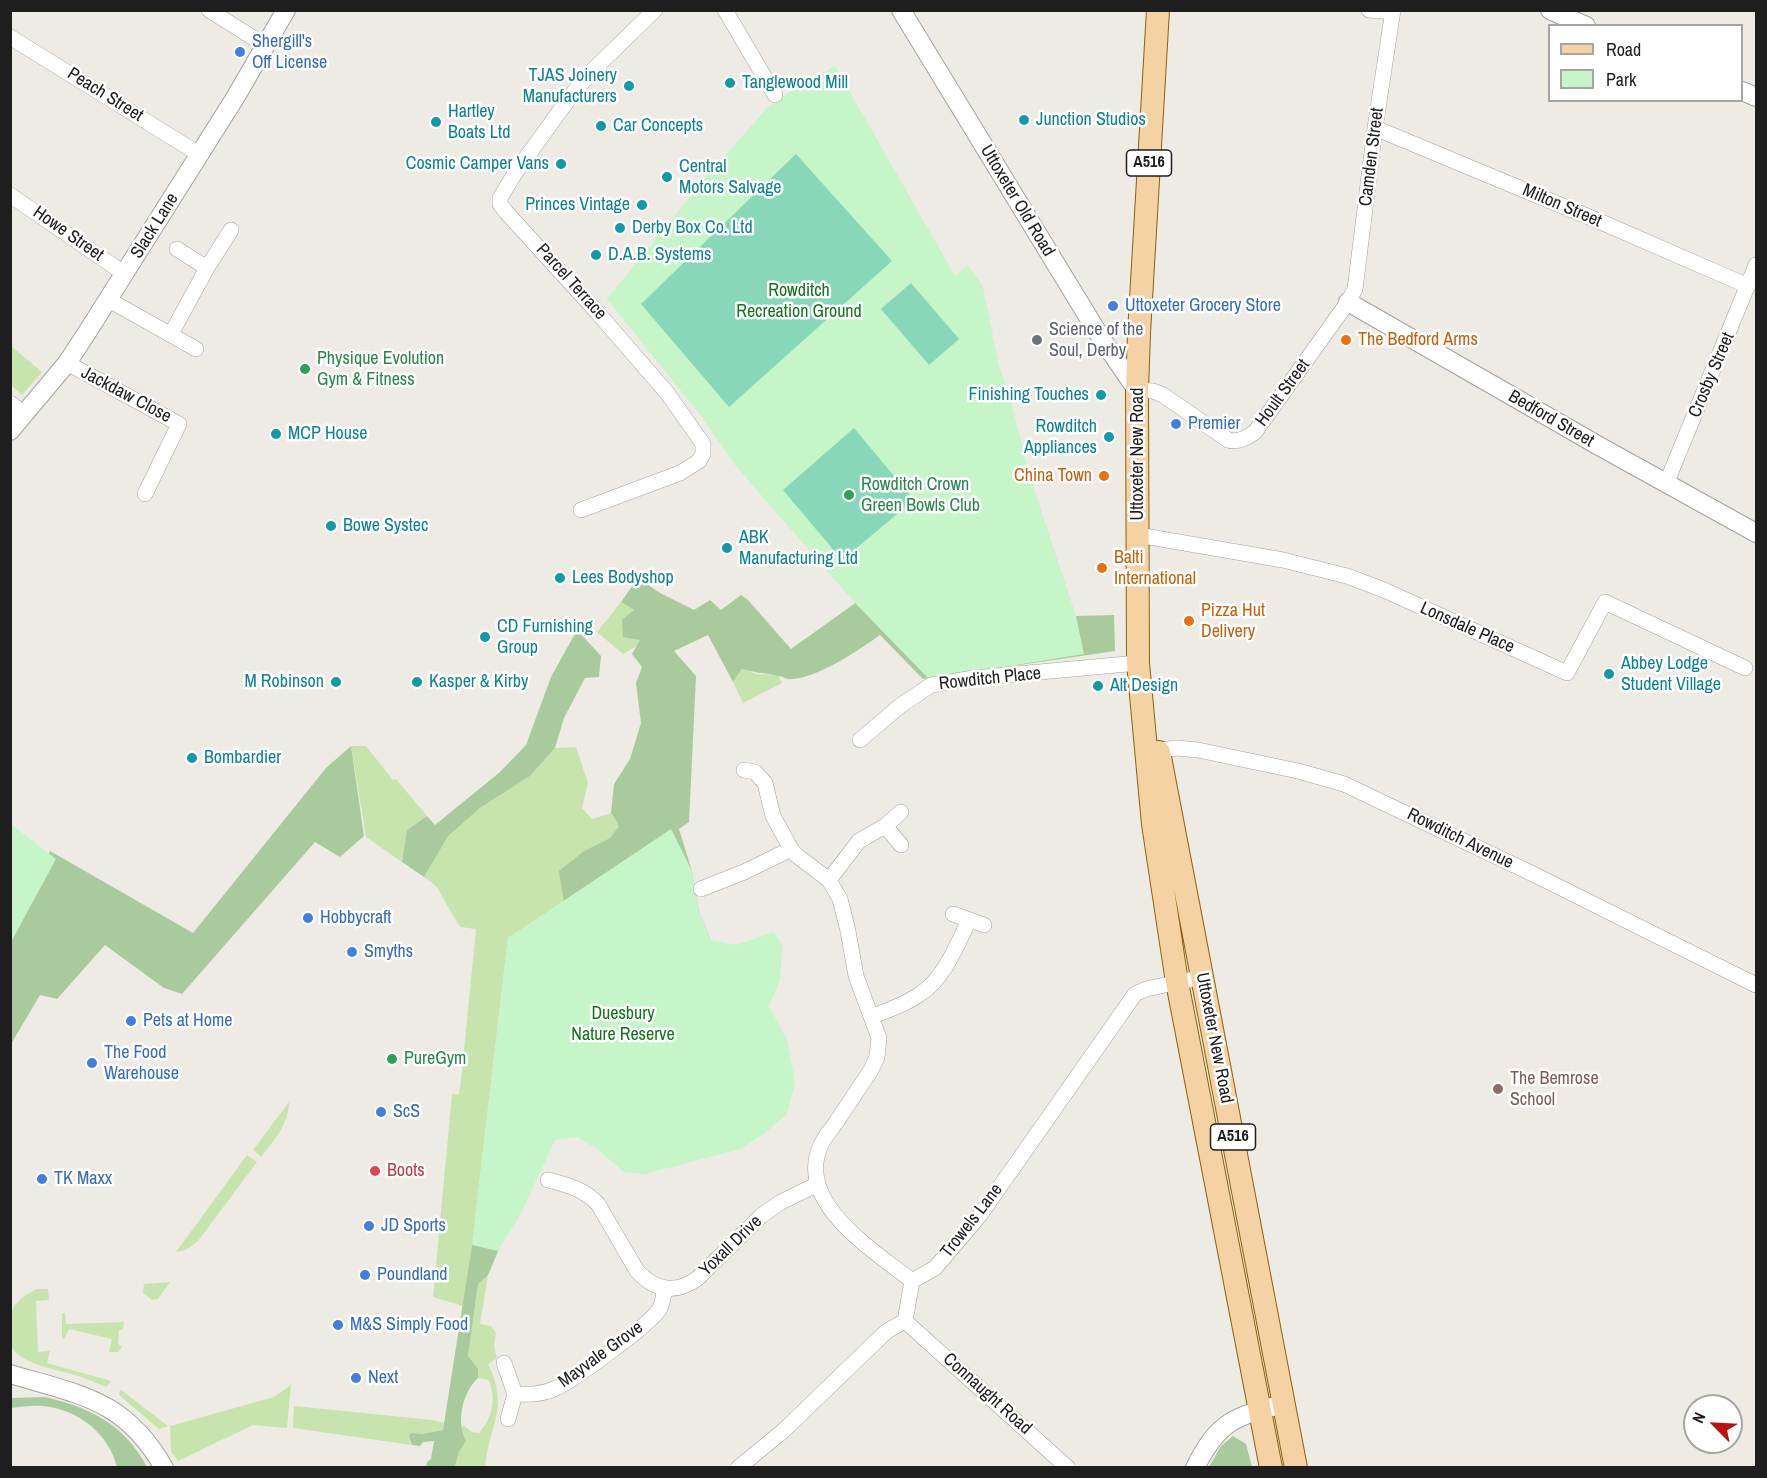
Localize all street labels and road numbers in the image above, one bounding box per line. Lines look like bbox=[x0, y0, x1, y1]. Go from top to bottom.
street label: Peach Street bbox=[63, 63, 147, 127]
street label: Camden Street bbox=[1355, 106, 1389, 208]
street label: Uttoxeter Old Road bbox=[975, 141, 1059, 261]
road number: A516 bbox=[1126, 150, 1172, 176]
street label: Milton Street bbox=[1519, 180, 1605, 232]
street label: Slack Lane bbox=[126, 189, 184, 263]
street label: Howe Street bbox=[29, 202, 107, 266]
street label: Parcel Terrace bbox=[531, 239, 611, 325]
street label: Crosby Street bbox=[1684, 329, 1740, 421]
street label: Hoult Street bbox=[1251, 355, 1315, 431]
street label: Jackdaw Close bbox=[77, 362, 175, 428]
street label: Bedford Street bbox=[1504, 386, 1598, 452]
street label: Uttoxeter New Road bbox=[1127, 388, 1149, 520]
street label: Lonsdale Place bbox=[1417, 598, 1517, 658]
street label: Rowditch Place bbox=[938, 663, 1042, 695]
street label: Rowditch Avenue bbox=[1403, 804, 1517, 874]
street label: Uttoxeter New Road bbox=[1191, 971, 1237, 1105]
road number: A516 bbox=[1210, 1124, 1256, 1150]
street label: Trowels Lane bbox=[936, 1180, 1008, 1262]
street label: Yoxall Drive bbox=[695, 1211, 767, 1281]
street label: Mayvale Grove bbox=[555, 1317, 647, 1393]
street label: Connaught Road bbox=[938, 1349, 1036, 1439]

